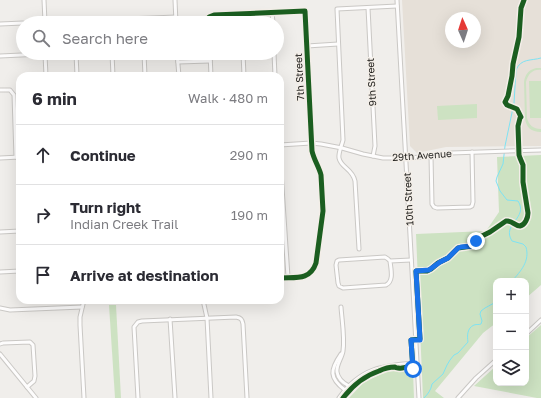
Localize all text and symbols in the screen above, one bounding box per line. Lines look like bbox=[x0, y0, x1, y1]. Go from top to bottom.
north arrow bbox=[445, 12, 481, 48]
search box bbox=[16, 16, 284, 60]
icon: search bbox=[30, 27, 52, 49]
text: Search here bbox=[62, 29, 148, 47]
street label: 7th Street bbox=[292, 53, 306, 101]
street label: 9th Street bbox=[364, 58, 378, 106]
text: 6 min bbox=[32, 88, 77, 109]
text: Walk · 480 m bbox=[188, 90, 268, 106]
icon: ahead bbox=[32, 144, 54, 166]
text: Continue bbox=[70, 146, 136, 164]
text: 290 m bbox=[230, 147, 268, 163]
street label: 29th Avenue bbox=[392, 147, 452, 163]
street label: 10th Street bbox=[401, 172, 415, 226]
text: Turn right bbox=[70, 198, 141, 216]
icon: right bbox=[32, 204, 54, 226]
text: 190 m bbox=[231, 207, 268, 223]
text: Indian Creek Trail bbox=[70, 216, 178, 232]
route end bbox=[467, 232, 485, 250]
icon: arrive bbox=[32, 264, 54, 286]
text: Arrive at destination bbox=[70, 266, 219, 284]
map controls bbox=[493, 278, 529, 386]
button: + bbox=[493, 278, 529, 314]
button: − bbox=[493, 314, 529, 350]
button: layers bbox=[493, 350, 529, 386]
route start bbox=[404, 360, 422, 378]

